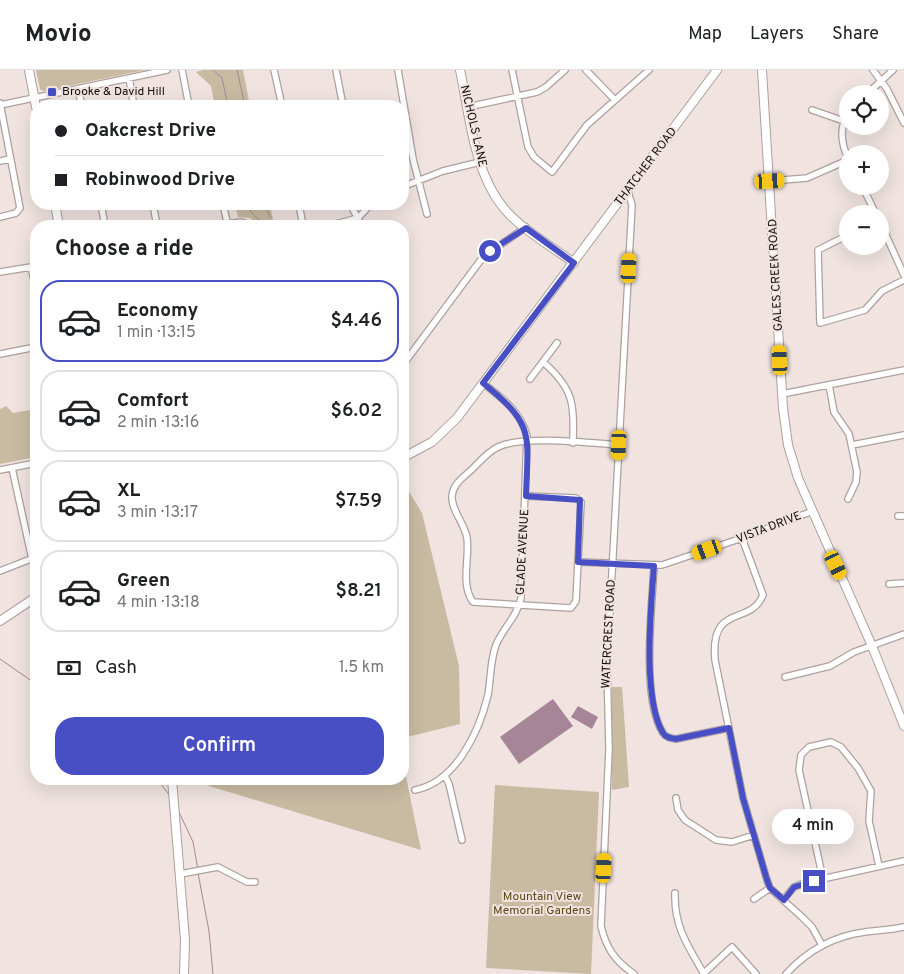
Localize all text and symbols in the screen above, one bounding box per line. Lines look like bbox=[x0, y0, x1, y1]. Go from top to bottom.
text: Movio bbox=[25, 20, 92, 50]
text: Map bbox=[688, 23, 722, 46]
text: Layers bbox=[750, 23, 804, 46]
text: Share bbox=[832, 23, 879, 46]
street label: NICHOLS LANE bbox=[456, 83, 490, 169]
place label: Brooke & David Hill bbox=[62, 84, 165, 100]
map controls bbox=[839, 85, 889, 255]
button: locate bbox=[839, 85, 889, 135]
marker: Brooke & David Hill bbox=[46, 86, 58, 98]
text: Oakcrest Drive bbox=[85, 119, 216, 143]
street label: THATCHER ROAD bbox=[611, 124, 681, 210]
button: + bbox=[839, 145, 889, 195]
text: Robinwood Drive bbox=[85, 168, 235, 192]
car bbox=[754, 173, 785, 189]
button: − bbox=[839, 205, 889, 255]
street label: GALES CREEK ROAD bbox=[765, 218, 787, 332]
text: Choose a ride bbox=[55, 236, 193, 263]
route start bbox=[479, 240, 501, 262]
car bbox=[620, 253, 637, 283]
icon: car bbox=[57, 299, 102, 344]
text: Economy bbox=[117, 299, 198, 323]
text: $4.46 bbox=[330, 309, 382, 333]
text: 1 min · 13:15 bbox=[117, 323, 196, 343]
car bbox=[771, 345, 788, 375]
icon: car bbox=[57, 389, 102, 434]
text: Comfort bbox=[117, 389, 189, 413]
text: $6.02 bbox=[331, 399, 382, 423]
text: 2 min · 13:16 bbox=[117, 413, 199, 433]
car bbox=[610, 430, 627, 460]
icon: car bbox=[57, 479, 102, 524]
text: XL bbox=[117, 479, 140, 503]
text: $7.59 bbox=[335, 489, 382, 513]
text: 3 min · 13:17 bbox=[117, 503, 198, 523]
street label: GLADE AVENUE bbox=[513, 508, 533, 596]
street label: VISTA DRIVE bbox=[734, 508, 804, 548]
car bbox=[690, 538, 723, 562]
car bbox=[822, 548, 849, 582]
icon: car bbox=[57, 569, 102, 614]
text: Green bbox=[117, 569, 170, 593]
text: $8.21 bbox=[336, 579, 382, 603]
street label: WATERCREST ROAD bbox=[598, 579, 620, 689]
text: 4 min · 13:18 bbox=[117, 593, 200, 613]
icon: cash bbox=[55, 654, 83, 682]
text: Cash bbox=[95, 656, 137, 680]
text: 1.5 km bbox=[339, 658, 384, 678]
button: Confirm bbox=[55, 717, 384, 775]
callout: 4 min bbox=[773, 808, 855, 844]
text: 4 min bbox=[792, 816, 834, 836]
car bbox=[595, 853, 612, 883]
route end bbox=[803, 870, 825, 892]
park label: Mountain View Memorial Gardens bbox=[493, 889, 591, 919]

